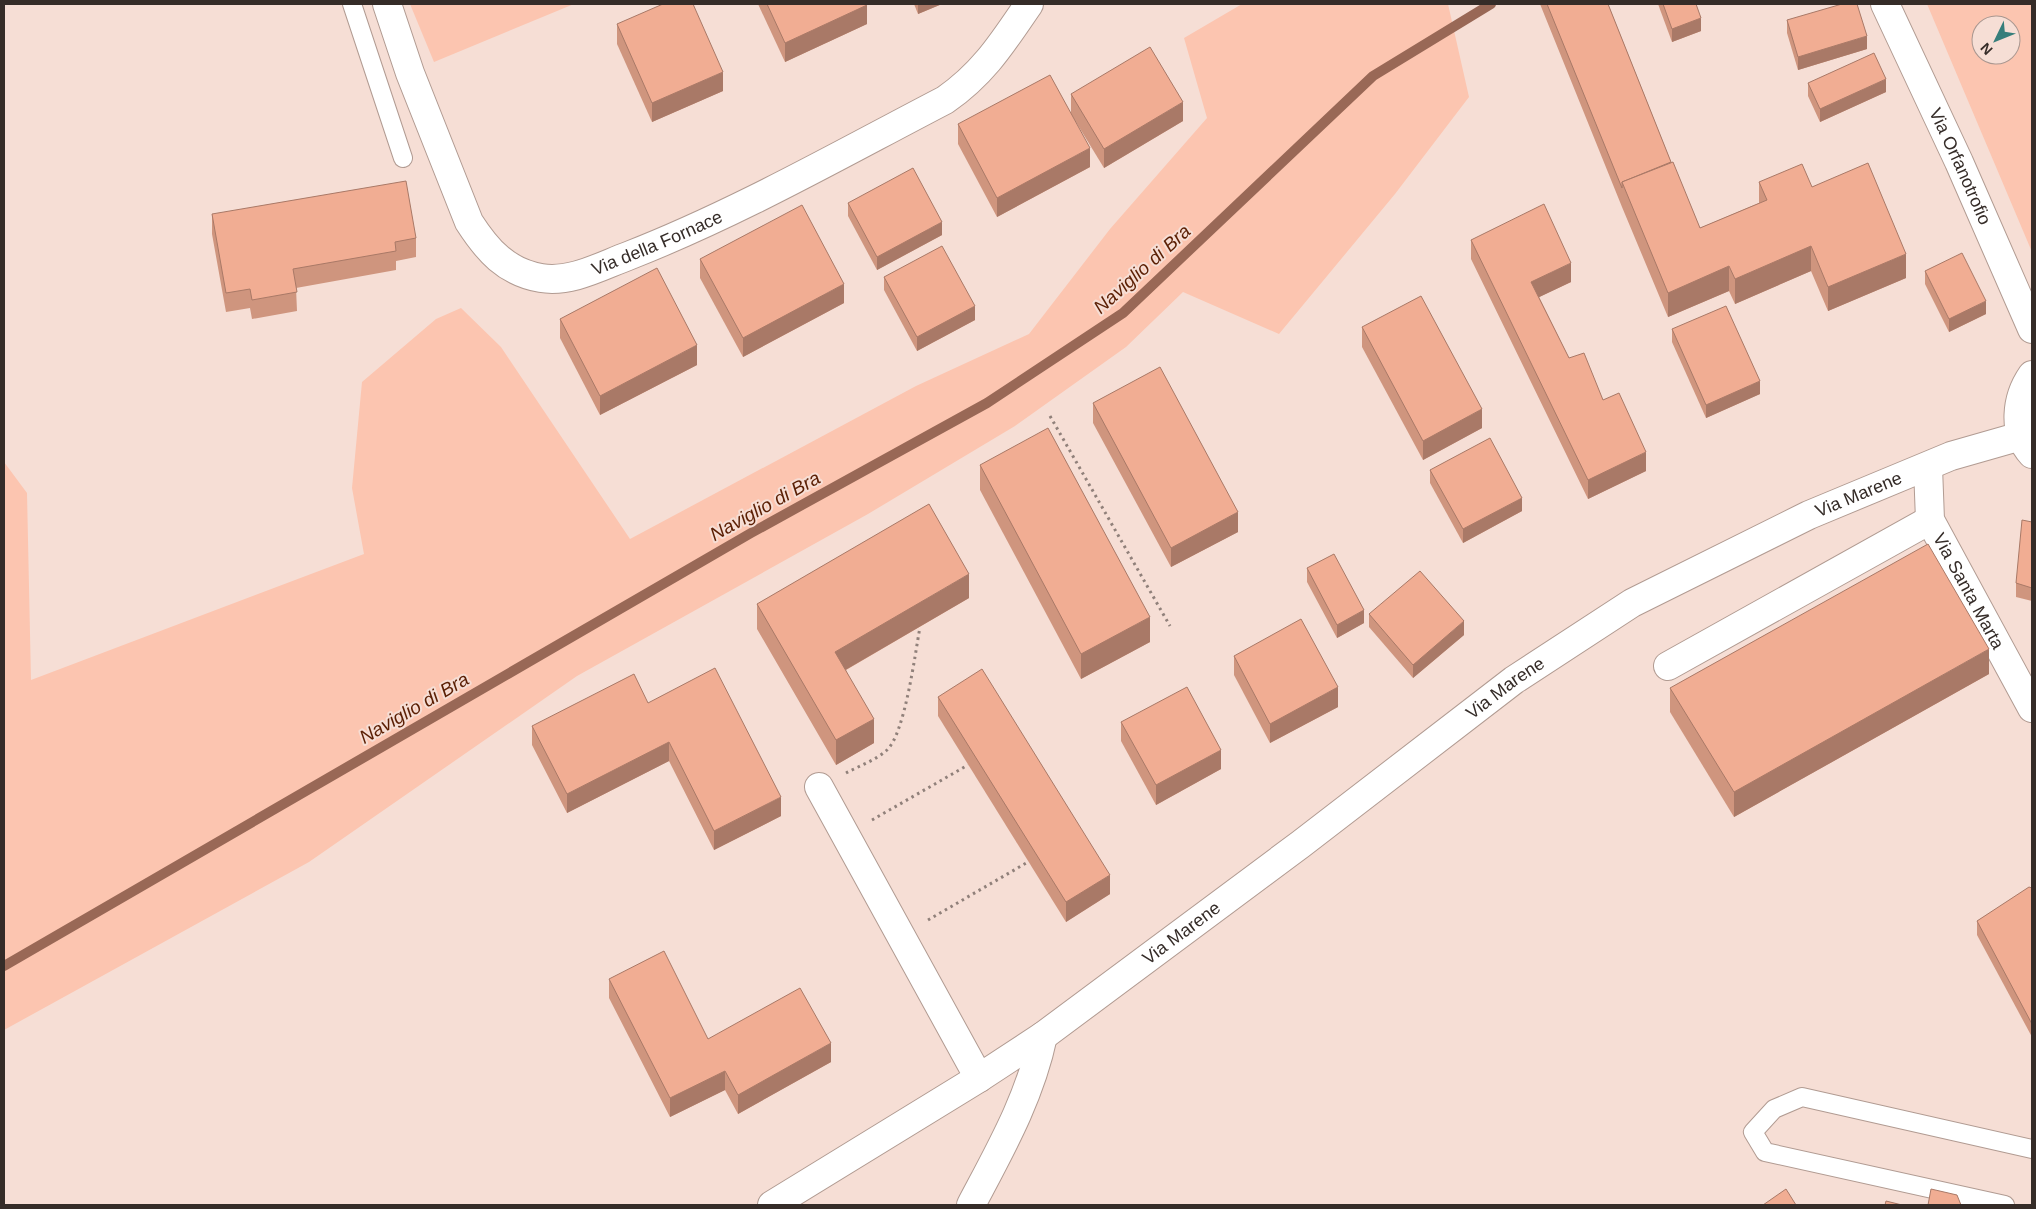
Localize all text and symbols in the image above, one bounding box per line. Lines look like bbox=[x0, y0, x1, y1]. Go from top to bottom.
north arrow bbox=[1971, 15, 2021, 65]
text: N bbox=[1977, 40, 1996, 58]
street label: Via Orfanotrofio bbox=[1925, 105, 1995, 228]
street label: Via della Fornace bbox=[589, 206, 726, 279]
water label: Naviglio di Bra bbox=[1089, 220, 1195, 318]
water label: Naviglio di Bra bbox=[706, 467, 824, 545]
street label: Via Marene bbox=[1812, 468, 1905, 521]
street label: Via Santa Marta bbox=[1929, 530, 2009, 653]
street label: Via Marene bbox=[1462, 653, 1548, 723]
water label: Naviglio di Bra bbox=[356, 668, 472, 748]
street label: Via Marene bbox=[1139, 898, 1224, 968]

